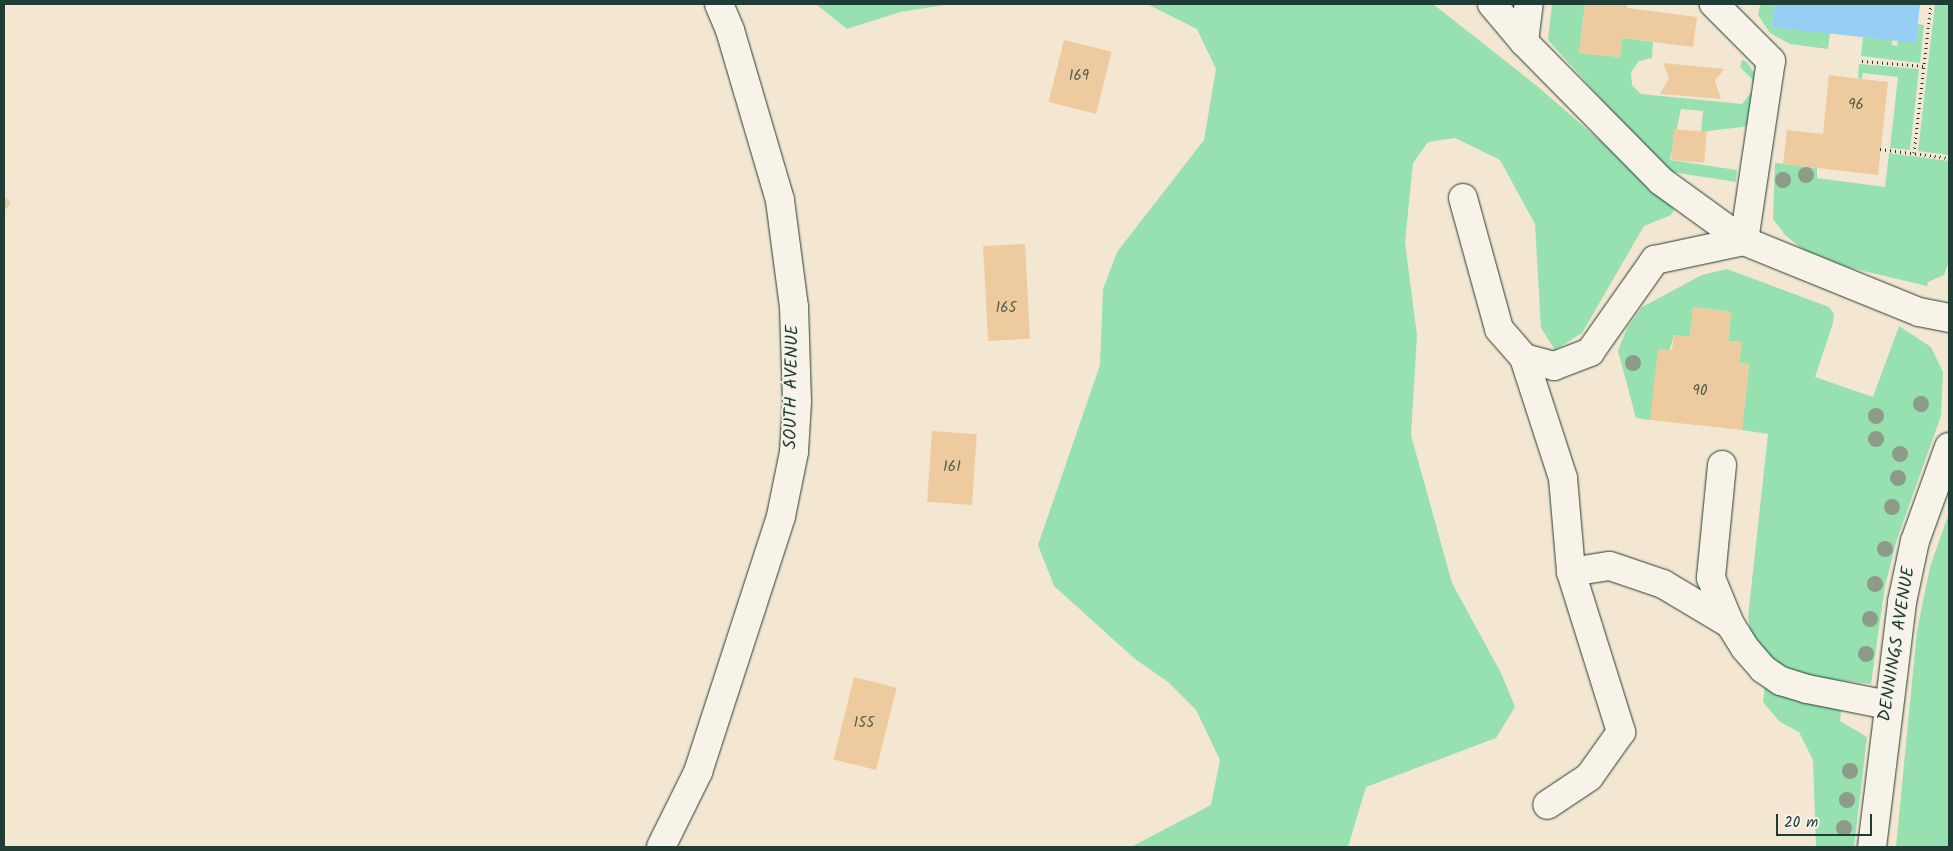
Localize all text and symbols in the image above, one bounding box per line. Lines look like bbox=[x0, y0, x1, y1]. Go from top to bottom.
house number: 169 bbox=[1069, 68, 1089, 86]
house number: 96 bbox=[1848, 97, 1864, 115]
house number: 165 bbox=[995, 300, 1017, 318]
street label: SOUTH AVENUE bbox=[781, 324, 805, 450]
house number: 90 bbox=[1693, 383, 1707, 401]
house number: 161 bbox=[943, 459, 961, 477]
street label: DENNINGS AVENUE bbox=[1875, 565, 1921, 723]
house number: 155 bbox=[854, 715, 874, 733]
scale bar bbox=[1778, 804, 1874, 836]
text: 20 m bbox=[1784, 811, 1818, 835]

